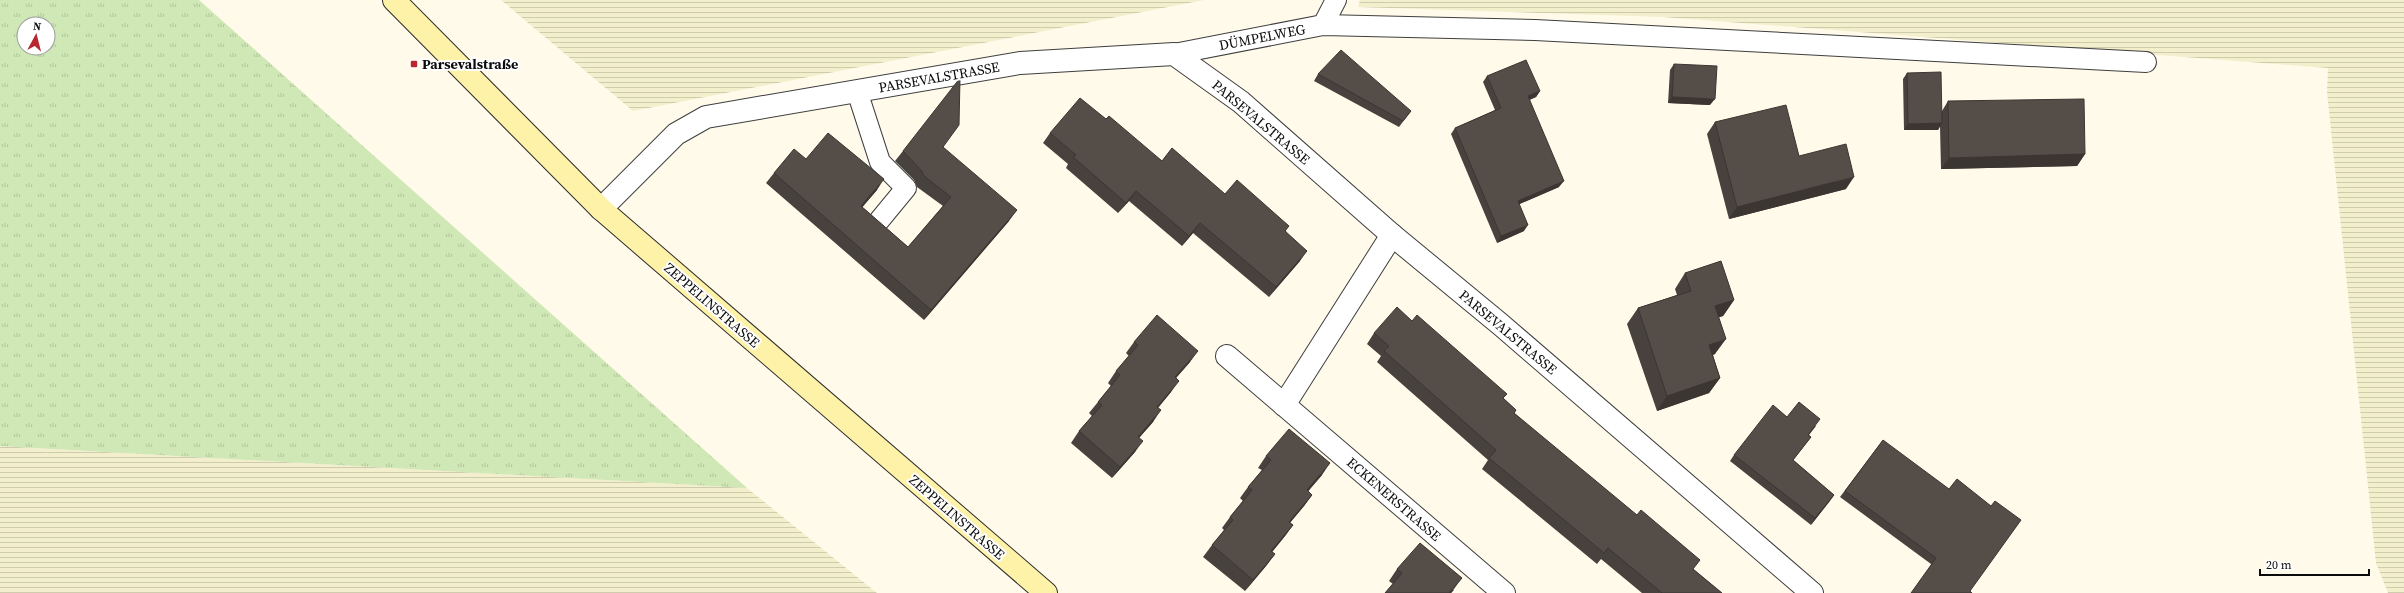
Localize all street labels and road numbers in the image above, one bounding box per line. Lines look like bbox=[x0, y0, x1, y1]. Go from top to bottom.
street label: DÜMPELWEG bbox=[1217, 19, 1307, 55]
street label: PARSEVALSTRASSE bbox=[877, 57, 1001, 97]
street label: PARSEVALSTRASSE bbox=[1208, 75, 1314, 169]
street label: ZEPPELINSTRASSE bbox=[660, 258, 764, 352]
street label: PARSEVALSTRASSE bbox=[1455, 285, 1561, 379]
street label: ECKENERSTRASSE bbox=[1342, 452, 1446, 546]
street label: ZEPPELINSTRASSE bbox=[905, 470, 1009, 564]

